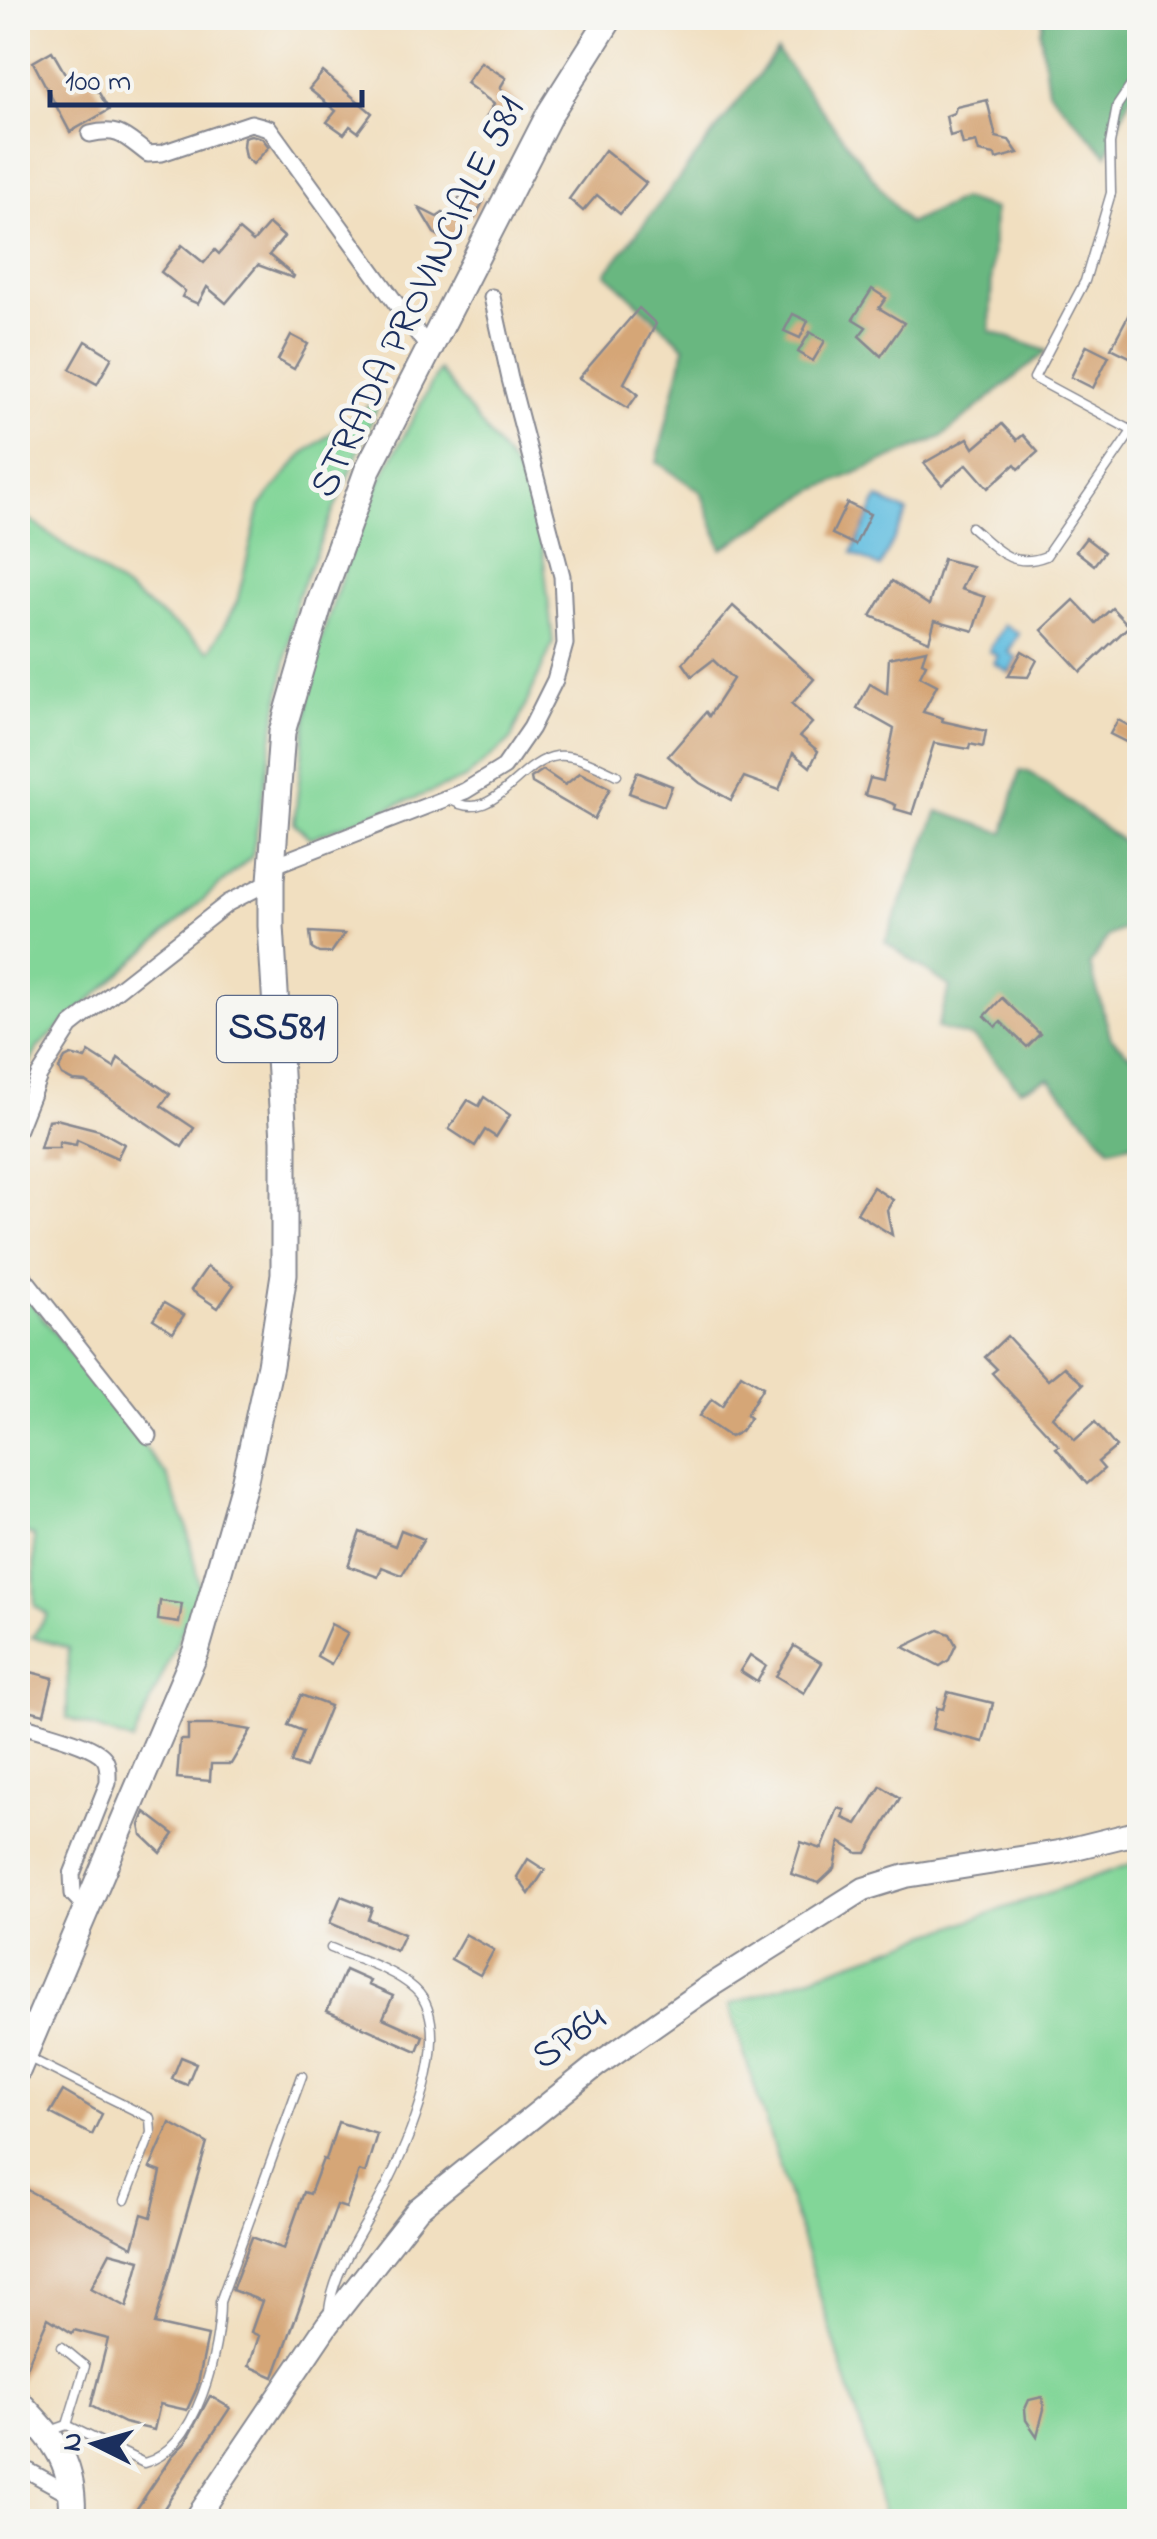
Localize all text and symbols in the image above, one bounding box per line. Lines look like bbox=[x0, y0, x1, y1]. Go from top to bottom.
scale bar bbox=[50, 45, 362, 107]
text: 100 m bbox=[65, 61, 131, 105]
street label: STRADA PROVINCIALE 581 bbox=[296, 87, 542, 509]
road number: SS581 bbox=[217, 996, 337, 1062]
street label: SP64 bbox=[520, 1991, 620, 2087]
north arrow bbox=[45, 2394, 145, 2494]
text: N bbox=[52, 2431, 95, 2453]

